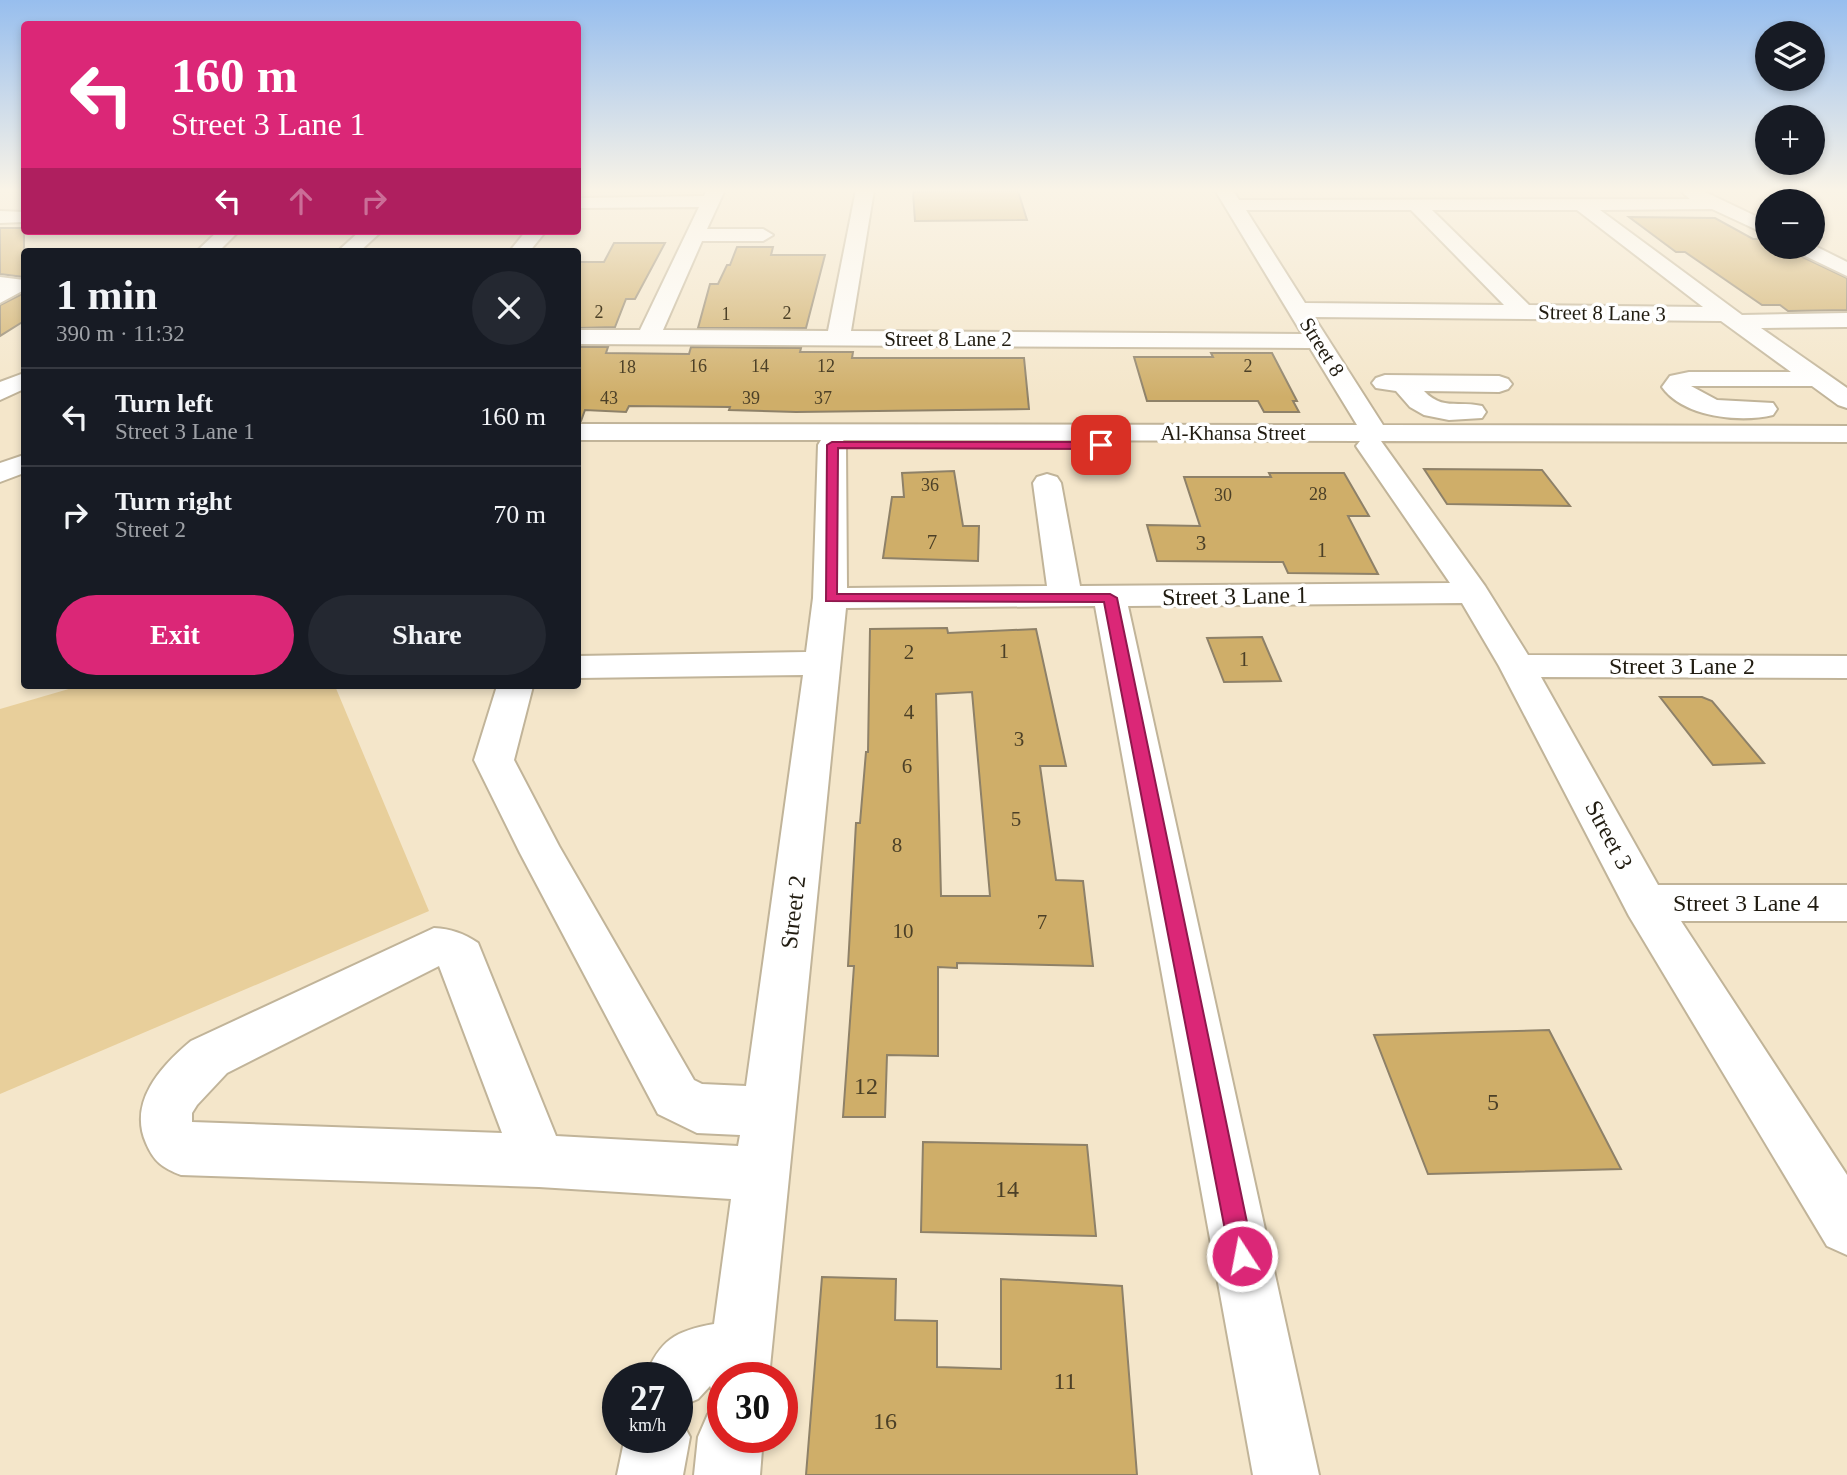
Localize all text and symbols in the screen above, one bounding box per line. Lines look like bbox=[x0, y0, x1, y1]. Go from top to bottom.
map controls bbox=[1755, 21, 1825, 259]
button: layers bbox=[1755, 21, 1825, 91]
text: 160 m bbox=[171, 48, 298, 103]
icon: left bbox=[56, 49, 147, 140]
button: + bbox=[1755, 105, 1825, 175]
text: Street 3 Lane 1 bbox=[171, 106, 366, 142]
icon: left bbox=[209, 182, 247, 220]
icon: ahead bbox=[282, 182, 320, 220]
icon: right bbox=[355, 182, 393, 220]
button: − bbox=[1755, 189, 1825, 259]
button: close bbox=[472, 271, 546, 345]
text: 1 min bbox=[56, 272, 158, 318]
street label: Street 8 Lane 3 bbox=[1538, 300, 1666, 326]
house number: 2 bbox=[595, 302, 604, 322]
house number: 2 bbox=[783, 303, 792, 323]
house number: 1 bbox=[722, 304, 731, 324]
street label: Street 8 bbox=[1295, 313, 1349, 381]
text: 390 m · 11:32 bbox=[56, 321, 185, 346]
street label: Street 8 Lane 2 bbox=[884, 327, 1012, 351]
house number: 16 bbox=[689, 356, 707, 376]
house number: 14 bbox=[751, 356, 769, 376]
house number: 12 bbox=[817, 356, 835, 376]
house number: 2 bbox=[1244, 356, 1253, 376]
house number: 18 bbox=[618, 357, 636, 377]
house number: 43 bbox=[600, 388, 618, 408]
house number: 39 bbox=[742, 388, 760, 408]
house number: 37 bbox=[814, 388, 832, 408]
text: Turn left bbox=[115, 389, 213, 418]
icon: left bbox=[56, 398, 94, 436]
text: 160 m bbox=[480, 402, 546, 431]
pin bbox=[1071, 415, 1131, 475]
text: Street 3 Lane 1 bbox=[115, 419, 255, 444]
street label: Al-Khansa Street bbox=[1160, 421, 1306, 445]
icon: arrive bbox=[1082, 426, 1120, 464]
house number: 36 bbox=[921, 475, 939, 495]
house number: 28 bbox=[1309, 484, 1327, 504]
house number: 30 bbox=[1214, 485, 1232, 505]
text: Turn right bbox=[115, 487, 232, 516]
icon: right bbox=[56, 496, 94, 534]
text: 70 m bbox=[493, 500, 546, 529]
text: Street 2 bbox=[115, 517, 186, 542]
house number: 7 bbox=[927, 530, 937, 554]
house number: 3 bbox=[1196, 531, 1206, 555]
house number: 1 bbox=[1317, 538, 1327, 562]
street label: Street 3 Lane 1 bbox=[1162, 582, 1308, 610]
button: Exit bbox=[56, 595, 294, 675]
button: Share bbox=[308, 595, 546, 675]
house number: 1 bbox=[999, 639, 1009, 663]
house number: 2 bbox=[904, 640, 914, 664]
house number: 1 bbox=[1239, 647, 1249, 671]
street label: Street 3 Lane 2 bbox=[1609, 653, 1755, 679]
house number: 4 bbox=[904, 700, 915, 724]
house number: 3 bbox=[1014, 727, 1024, 751]
house number: 6 bbox=[902, 754, 912, 778]
street label: Street 3 bbox=[1580, 796, 1638, 874]
house number: 5 bbox=[1011, 807, 1021, 831]
house number: 8 bbox=[892, 833, 902, 857]
street label: Street 2 bbox=[776, 874, 810, 950]
street label: Street 3 Lane 4 bbox=[1673, 890, 1819, 916]
house number: 7 bbox=[1037, 910, 1047, 934]
house number: 10 bbox=[893, 919, 914, 943]
house number: 12 bbox=[854, 1073, 878, 1099]
house number: 5 bbox=[1487, 1089, 1499, 1115]
house number: 14 bbox=[995, 1176, 1019, 1202]
position arrow bbox=[1205, 1219, 1279, 1293]
speed limit sign: 30 bbox=[707, 1362, 798, 1453]
house number: 11 bbox=[1053, 1368, 1077, 1394]
text: 27 bbox=[630, 1379, 665, 1418]
house number: 16 bbox=[873, 1408, 897, 1434]
text: km/h bbox=[629, 1415, 666, 1435]

